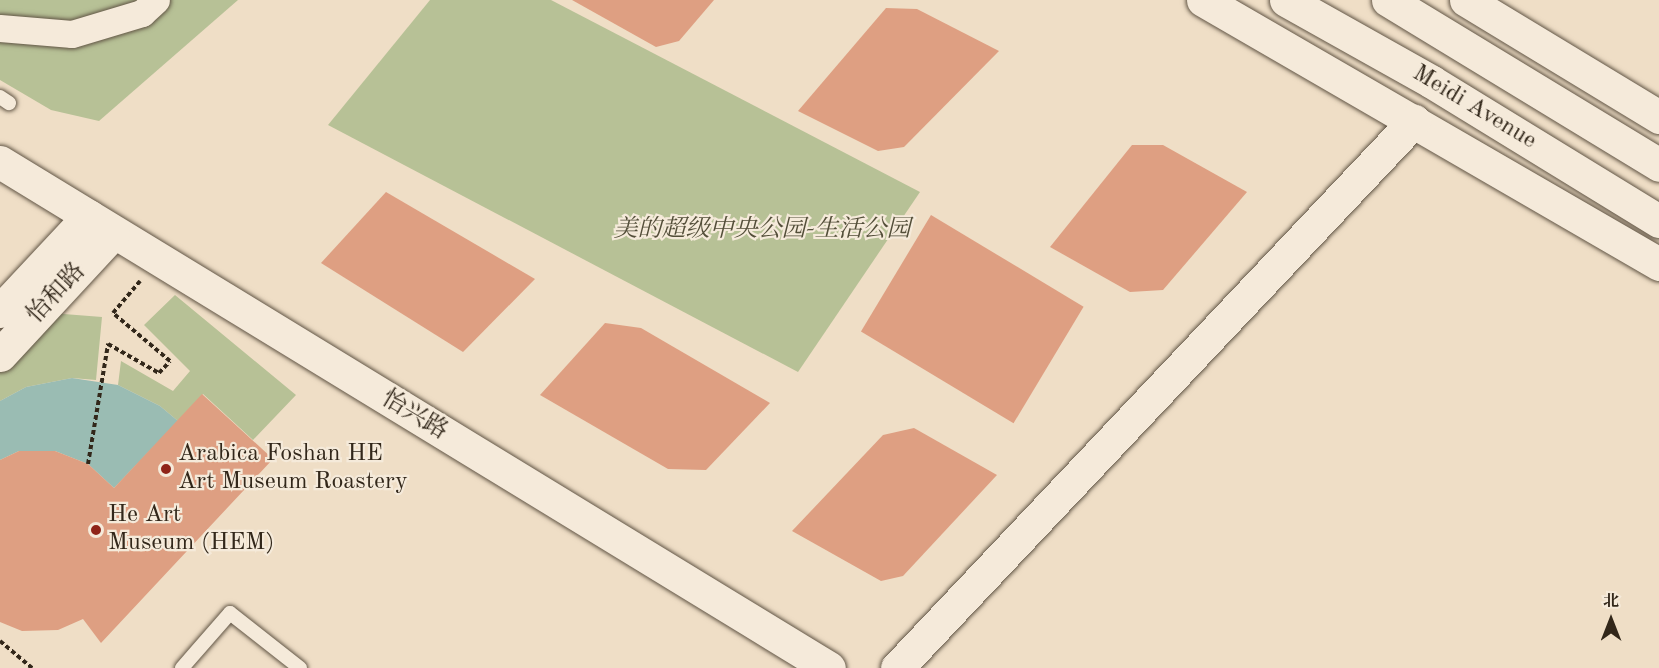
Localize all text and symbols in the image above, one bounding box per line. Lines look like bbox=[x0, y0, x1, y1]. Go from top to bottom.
street label: Meidi Avenue bbox=[1407, 60, 1541, 156]
park label: 美的超级中央公园-生活公园 bbox=[614, 217, 910, 245]
street label: 怡和路 bbox=[22, 258, 92, 330]
street label: 怡兴路 bbox=[376, 385, 452, 447]
place label: Arabica Foshan HE Art Museum Roastery bbox=[178, 441, 408, 497]
marker: Arabica Foshan HE Art Museum Roastery bbox=[159, 462, 173, 476]
place label: He Art Museum (HEM) bbox=[108, 502, 274, 558]
marker: He Art Museum (HEM) bbox=[89, 523, 103, 537]
north arrow bbox=[1581, 590, 1641, 650]
text: 北 bbox=[1603, 594, 1619, 610]

